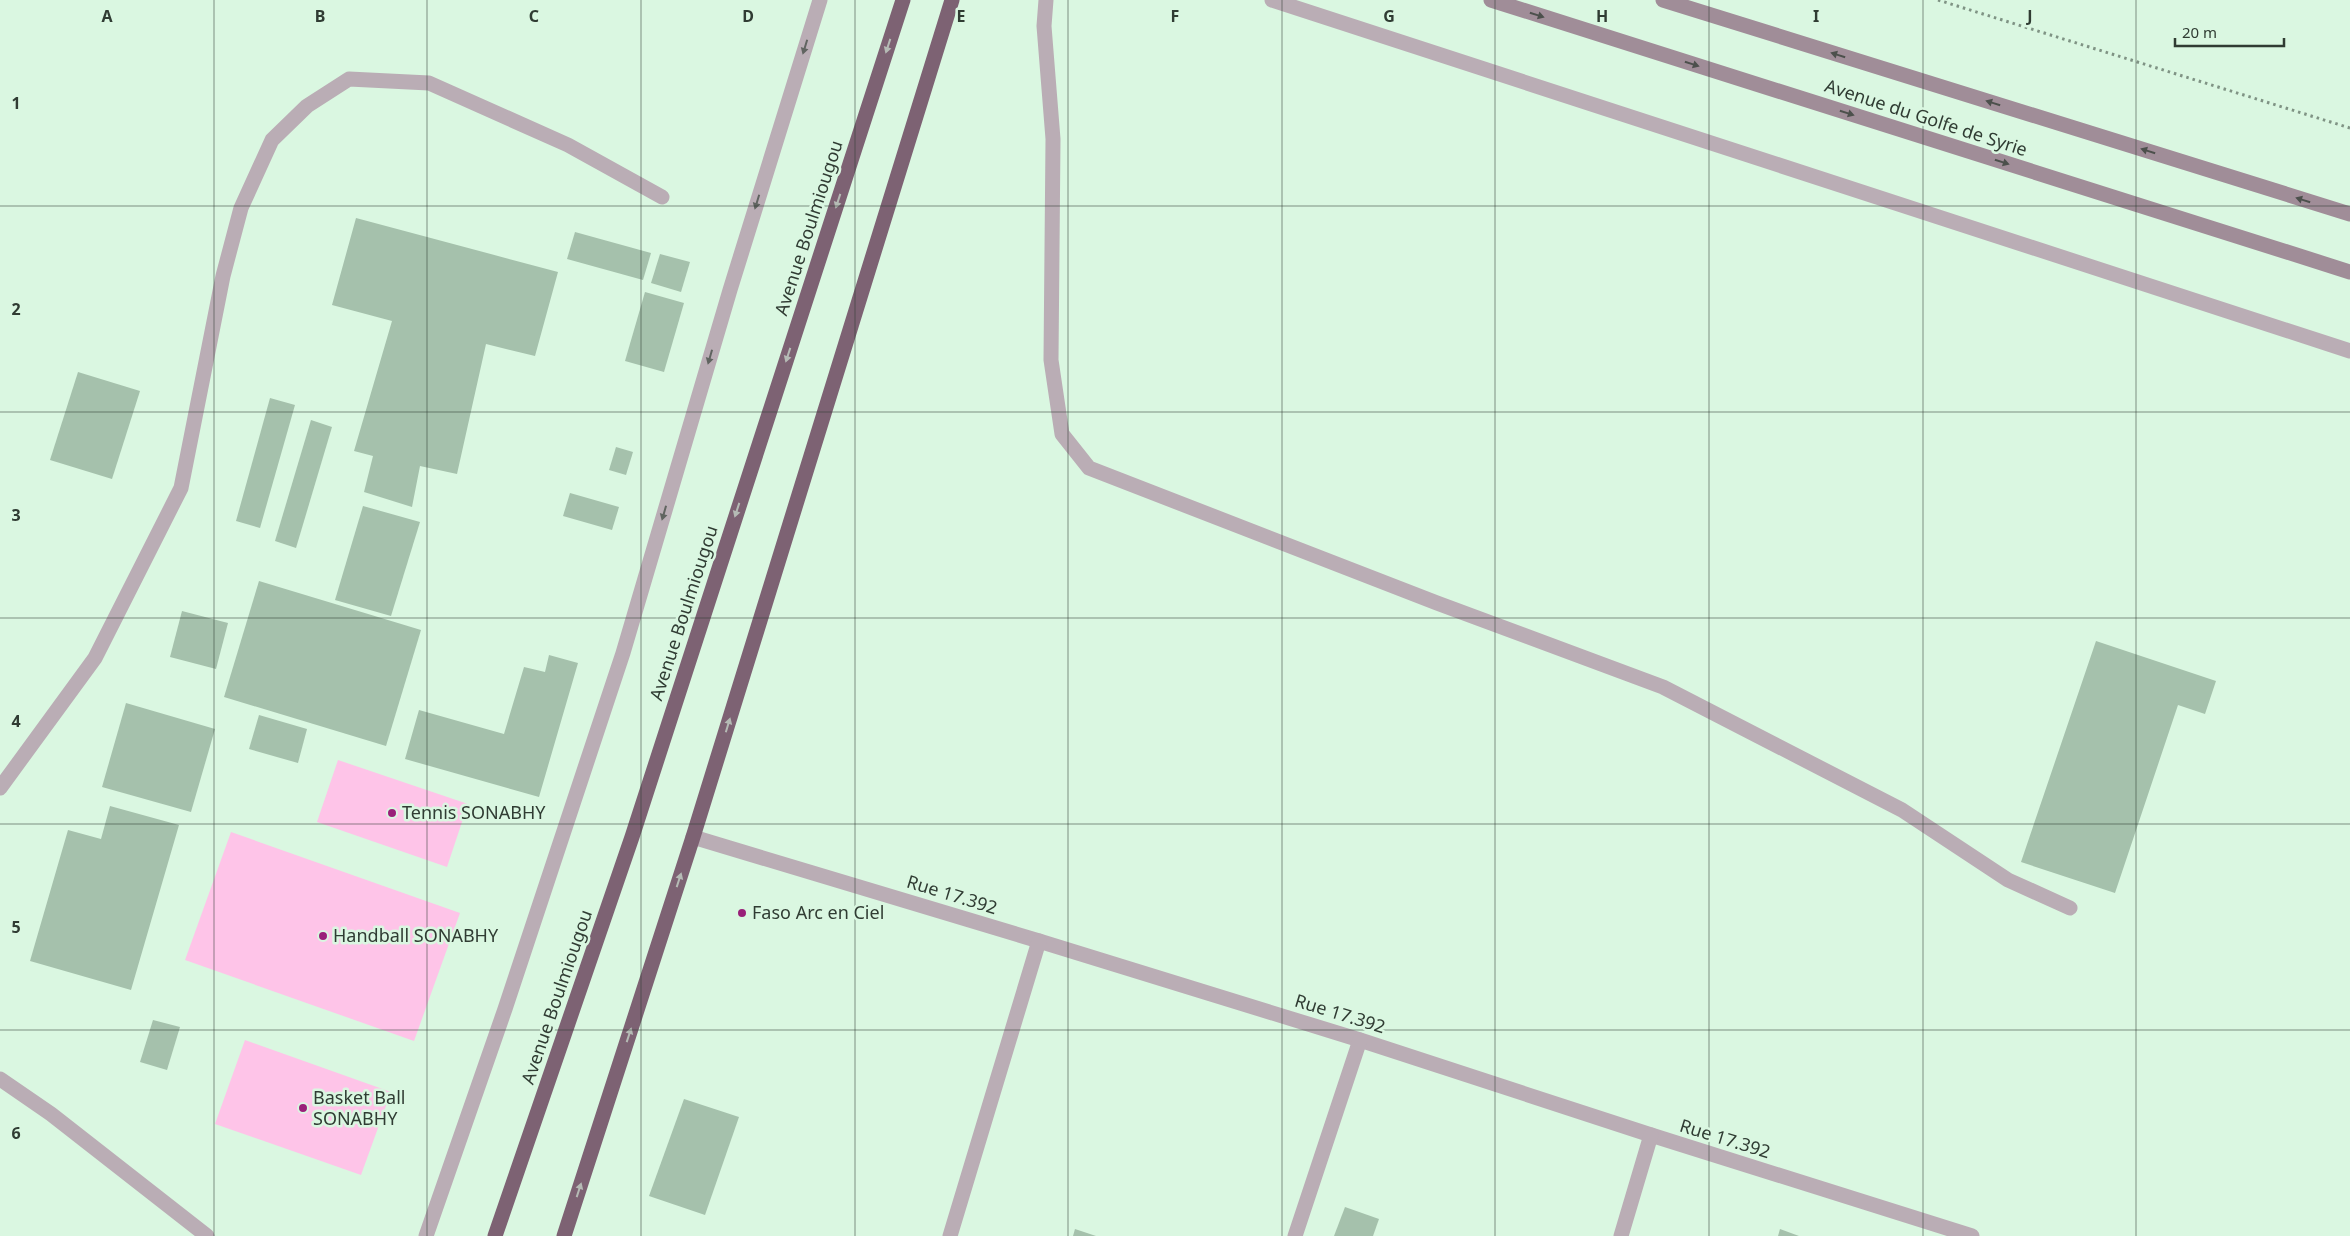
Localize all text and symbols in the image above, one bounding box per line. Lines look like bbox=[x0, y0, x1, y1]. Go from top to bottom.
text: A bbox=[101, 5, 113, 27]
text: B bbox=[315, 5, 325, 27]
text: C bbox=[529, 5, 539, 27]
text: D bbox=[742, 5, 754, 27]
text: E bbox=[957, 5, 966, 27]
text: F bbox=[1171, 5, 1179, 27]
text: G bbox=[1383, 5, 1395, 27]
text: H bbox=[1596, 5, 1608, 27]
text: I bbox=[1813, 5, 1819, 27]
text: J bbox=[2025, 5, 2033, 27]
one-way arrow bbox=[1530, 11, 1545, 19]
scale bar bbox=[2175, 15, 2284, 47]
text: 20 m bbox=[2182, 22, 2217, 42]
one-way arrow bbox=[801, 39, 809, 54]
one-way arrow bbox=[884, 39, 891, 54]
one-way arrow bbox=[1830, 50, 1845, 58]
one-way arrow bbox=[1685, 60, 1700, 68]
street label: Avenue du Golfe de Syrie bbox=[1822, 73, 2031, 161]
text: 1 bbox=[11, 92, 21, 114]
one-way arrow bbox=[1986, 99, 2001, 106]
one-way arrow bbox=[1840, 109, 1855, 117]
street label: Avenue Boulmiougou bbox=[768, 137, 848, 318]
one-way arrow bbox=[2141, 147, 2156, 155]
one-way arrow bbox=[1994, 159, 2009, 166]
one-way arrow bbox=[753, 194, 761, 209]
one-way arrow bbox=[834, 194, 842, 209]
one-way arrow bbox=[2296, 196, 2311, 203]
text: 2 bbox=[11, 298, 21, 320]
one-way arrow bbox=[783, 348, 791, 363]
one-way arrow bbox=[706, 350, 714, 365]
one-way arrow bbox=[733, 503, 741, 518]
text: 3 bbox=[11, 504, 21, 526]
one-way arrow bbox=[660, 506, 668, 521]
street label: Avenue Boulmiougou bbox=[643, 522, 723, 703]
text: 4 bbox=[11, 710, 21, 732]
one-way arrow bbox=[724, 718, 732, 733]
place label: Tennis SONABHY bbox=[402, 800, 546, 824]
marker: Tennis SONABHY bbox=[386, 807, 398, 819]
street label: Rue 17.392 bbox=[904, 869, 1000, 919]
one-way arrow bbox=[676, 873, 683, 888]
place label: Faso Arc en Ciel bbox=[752, 900, 884, 924]
street label: Avenue Boulmiougou bbox=[515, 906, 597, 1087]
marker: Faso Arc en Ciel bbox=[736, 907, 748, 919]
text: 5 bbox=[11, 916, 21, 938]
place label: Handball SONABHY bbox=[333, 923, 499, 947]
marker: Handball SONABHY bbox=[317, 930, 329, 942]
street label: Rue 17.392 bbox=[1292, 988, 1388, 1038]
one-way arrow bbox=[625, 1027, 633, 1042]
place label: Basket Ball SONABHY bbox=[313, 1085, 405, 1130]
marker: Basket Ball SONABHY bbox=[297, 1102, 309, 1114]
street label: Rue 17.392 bbox=[1677, 1113, 1773, 1163]
text: 6 bbox=[11, 1122, 21, 1144]
one-way arrow bbox=[576, 1182, 584, 1197]

